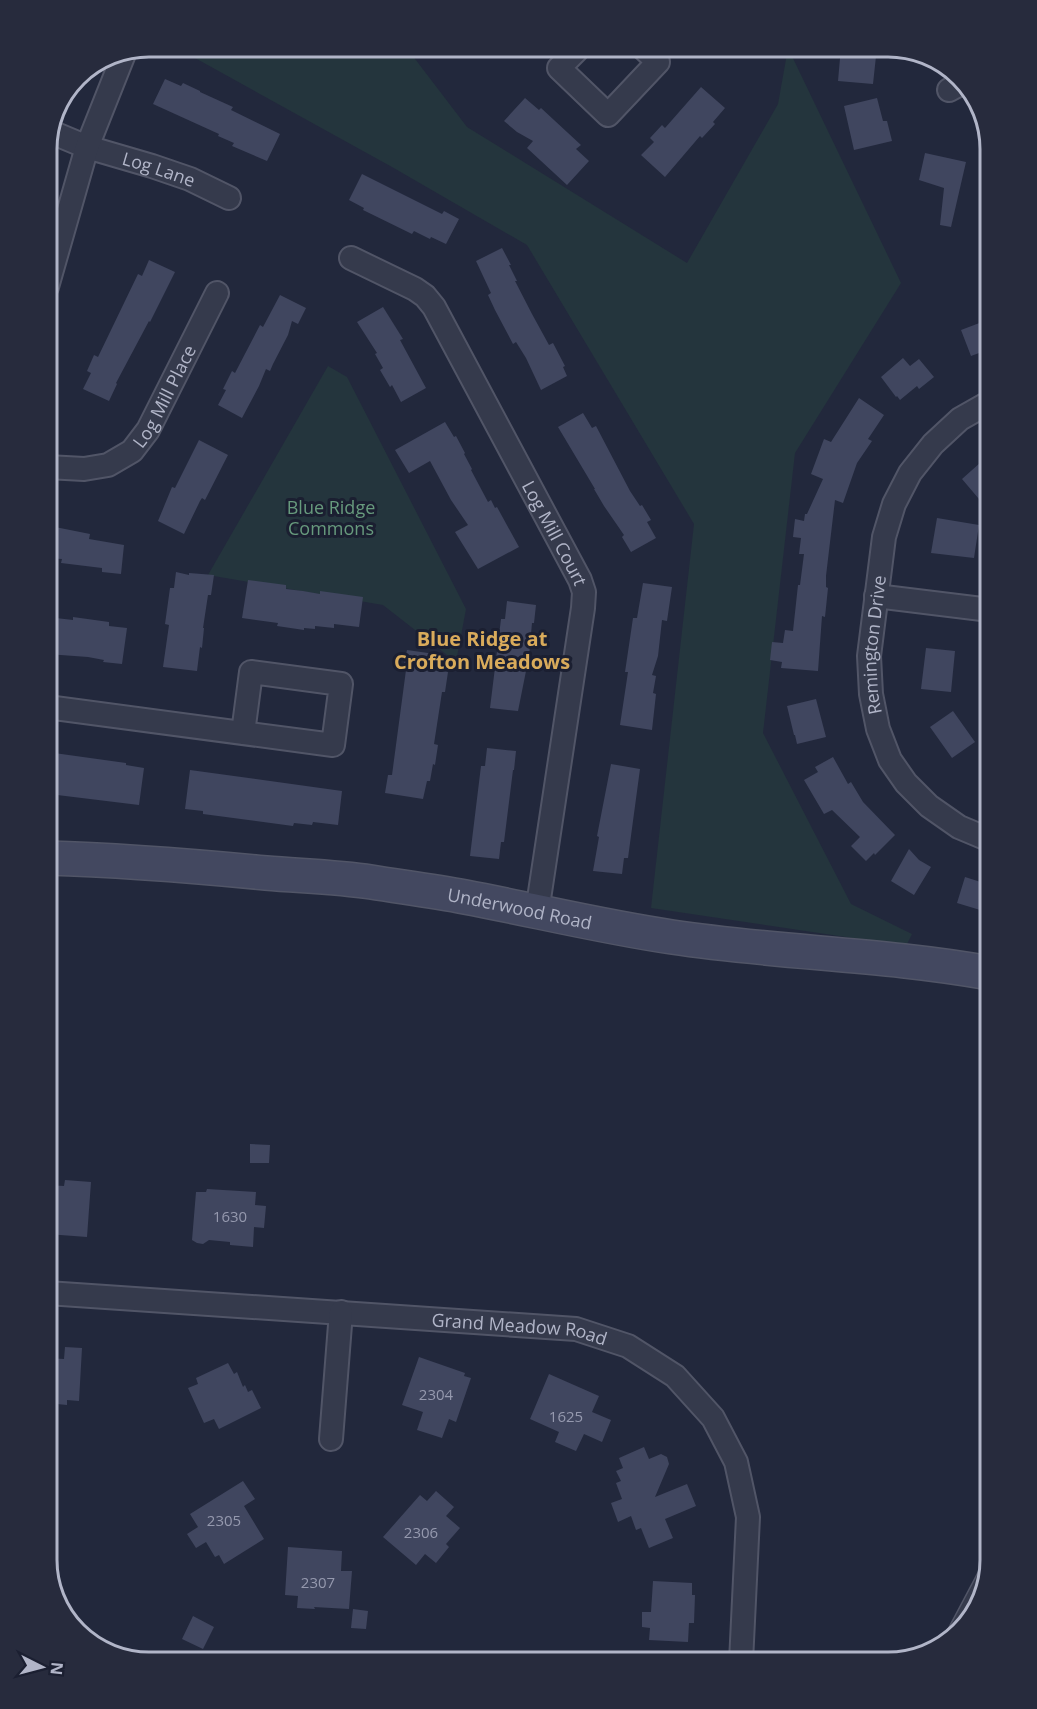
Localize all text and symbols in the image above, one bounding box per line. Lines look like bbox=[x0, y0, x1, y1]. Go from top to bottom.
street label: Log Lane bbox=[119, 146, 198, 192]
street label: Log Mill Place bbox=[127, 341, 201, 453]
street label: Log Mill Court bbox=[517, 476, 593, 589]
park label: Blue Ridge Commons bbox=[287, 495, 375, 540]
street label: Remington Drive bbox=[857, 574, 891, 717]
district label: Blue Ridge at Crofton Meadows bbox=[394, 625, 570, 675]
street label: Underwood Road bbox=[446, 882, 594, 935]
house number: 1630 bbox=[213, 1206, 247, 1226]
street label: Grand Meadow Road bbox=[431, 1307, 610, 1350]
house number: 2304 bbox=[419, 1384, 454, 1404]
house number: 1625 bbox=[549, 1406, 583, 1426]
house number: 2305 bbox=[207, 1510, 241, 1530]
house number: 2306 bbox=[404, 1522, 438, 1542]
house number: 2307 bbox=[301, 1572, 335, 1592]
north arrow bbox=[12, 1637, 72, 1697]
text: N bbox=[45, 1661, 69, 1676]

